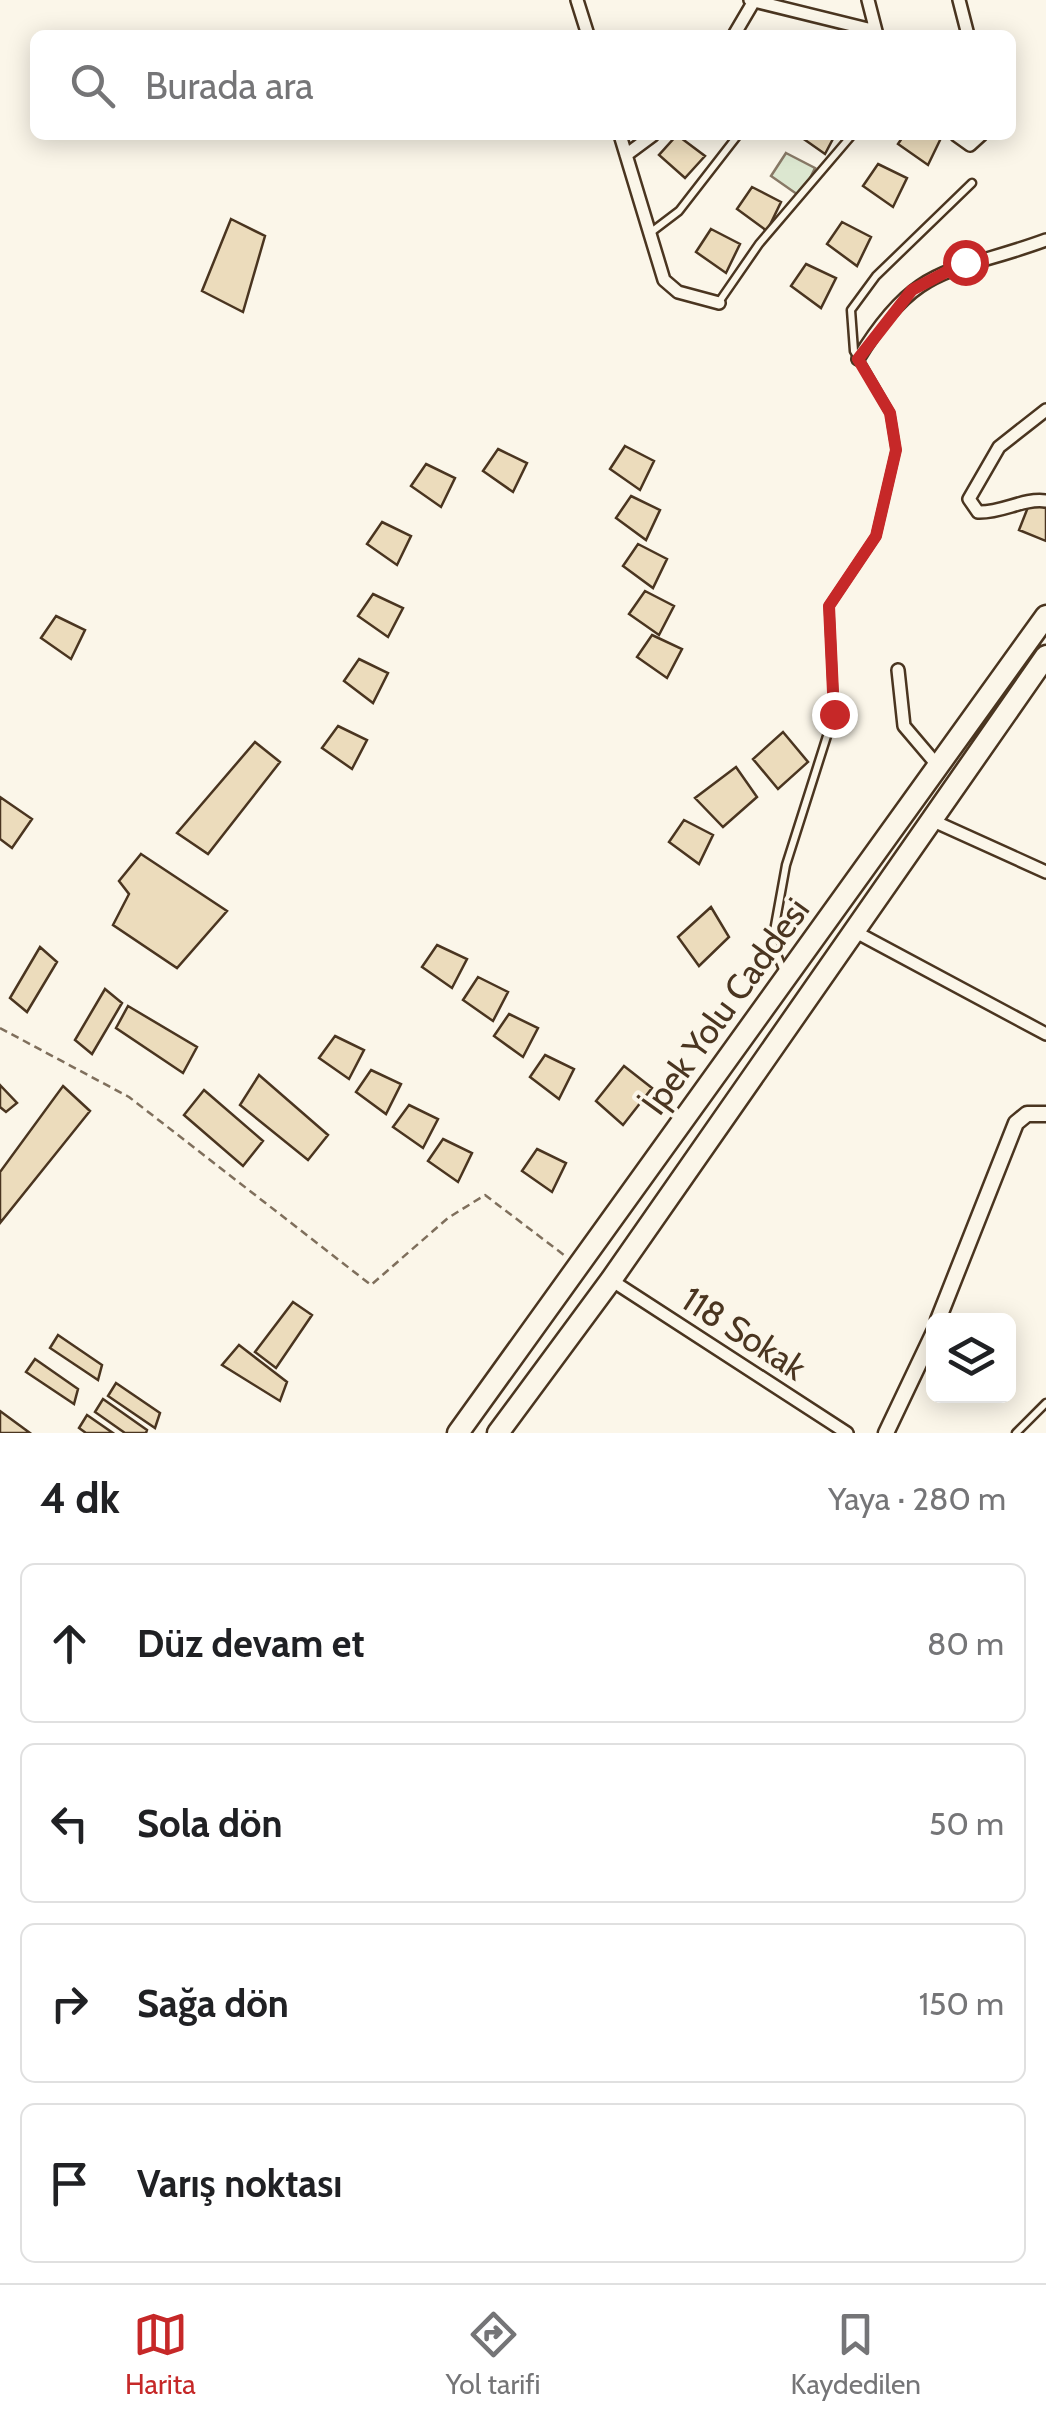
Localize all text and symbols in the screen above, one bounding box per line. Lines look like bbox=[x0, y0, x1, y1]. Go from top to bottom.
search box bbox=[30, 30, 1016, 140]
icon: search bbox=[65, 58, 120, 113]
text: Burada ara bbox=[145, 62, 314, 109]
route start bbox=[943, 240, 989, 286]
route end bbox=[812, 692, 858, 738]
street label: İpek Yolu Caddesi bbox=[632, 889, 818, 1123]
street label: 118 Sokak bbox=[674, 1277, 815, 1389]
map controls bbox=[926, 1313, 1016, 1403]
button: layers bbox=[926, 1313, 1016, 1403]
text: 4 dk bbox=[40, 1472, 120, 1524]
text: Yaya · 280 m bbox=[828, 1479, 1006, 1518]
icon: ahead bbox=[42, 1616, 97, 1671]
text: Düz devam et bbox=[137, 1620, 364, 1667]
text: 80 m bbox=[927, 1624, 1004, 1663]
icon: left bbox=[42, 1796, 97, 1851]
text: Sola dön bbox=[137, 1800, 283, 1847]
text: 50 m bbox=[929, 1804, 1004, 1843]
icon: right bbox=[42, 1976, 97, 2031]
text: Sağa dön bbox=[137, 1980, 289, 2027]
text: 150 m bbox=[919, 1984, 1004, 2023]
icon: arrive bbox=[42, 2156, 97, 2211]
text: Varış noktası bbox=[137, 2160, 342, 2207]
tab: Harita bbox=[125, 2307, 196, 2401]
tab: Yol tarifi bbox=[446, 2307, 540, 2401]
tab: Kaydedilen bbox=[791, 2307, 921, 2401]

